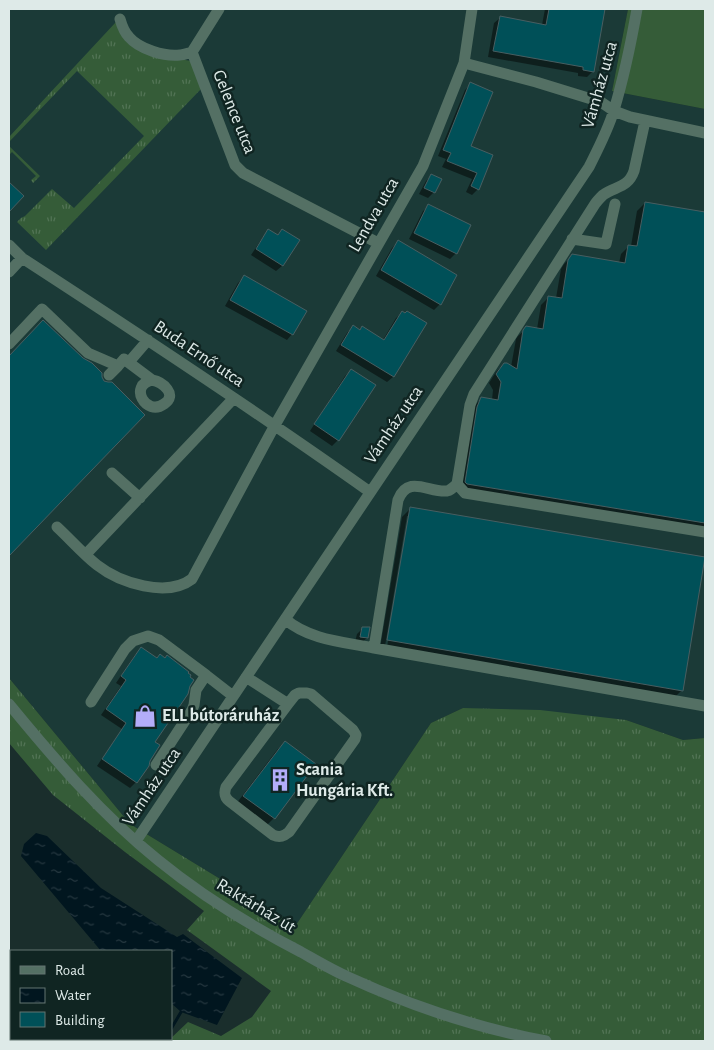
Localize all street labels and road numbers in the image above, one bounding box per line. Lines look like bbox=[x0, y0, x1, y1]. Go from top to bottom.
street label: Vámház utca bbox=[579, 39, 621, 131]
street label: Gelence utca bbox=[209, 67, 259, 157]
street label: Lendva utca bbox=[346, 175, 402, 255]
street label: Buda Ernő utca bbox=[151, 317, 247, 391]
street label: Vámház utca bbox=[362, 383, 426, 467]
street label: Vámház utca bbox=[120, 745, 184, 829]
street label: Raktárház út bbox=[213, 875, 299, 937]

